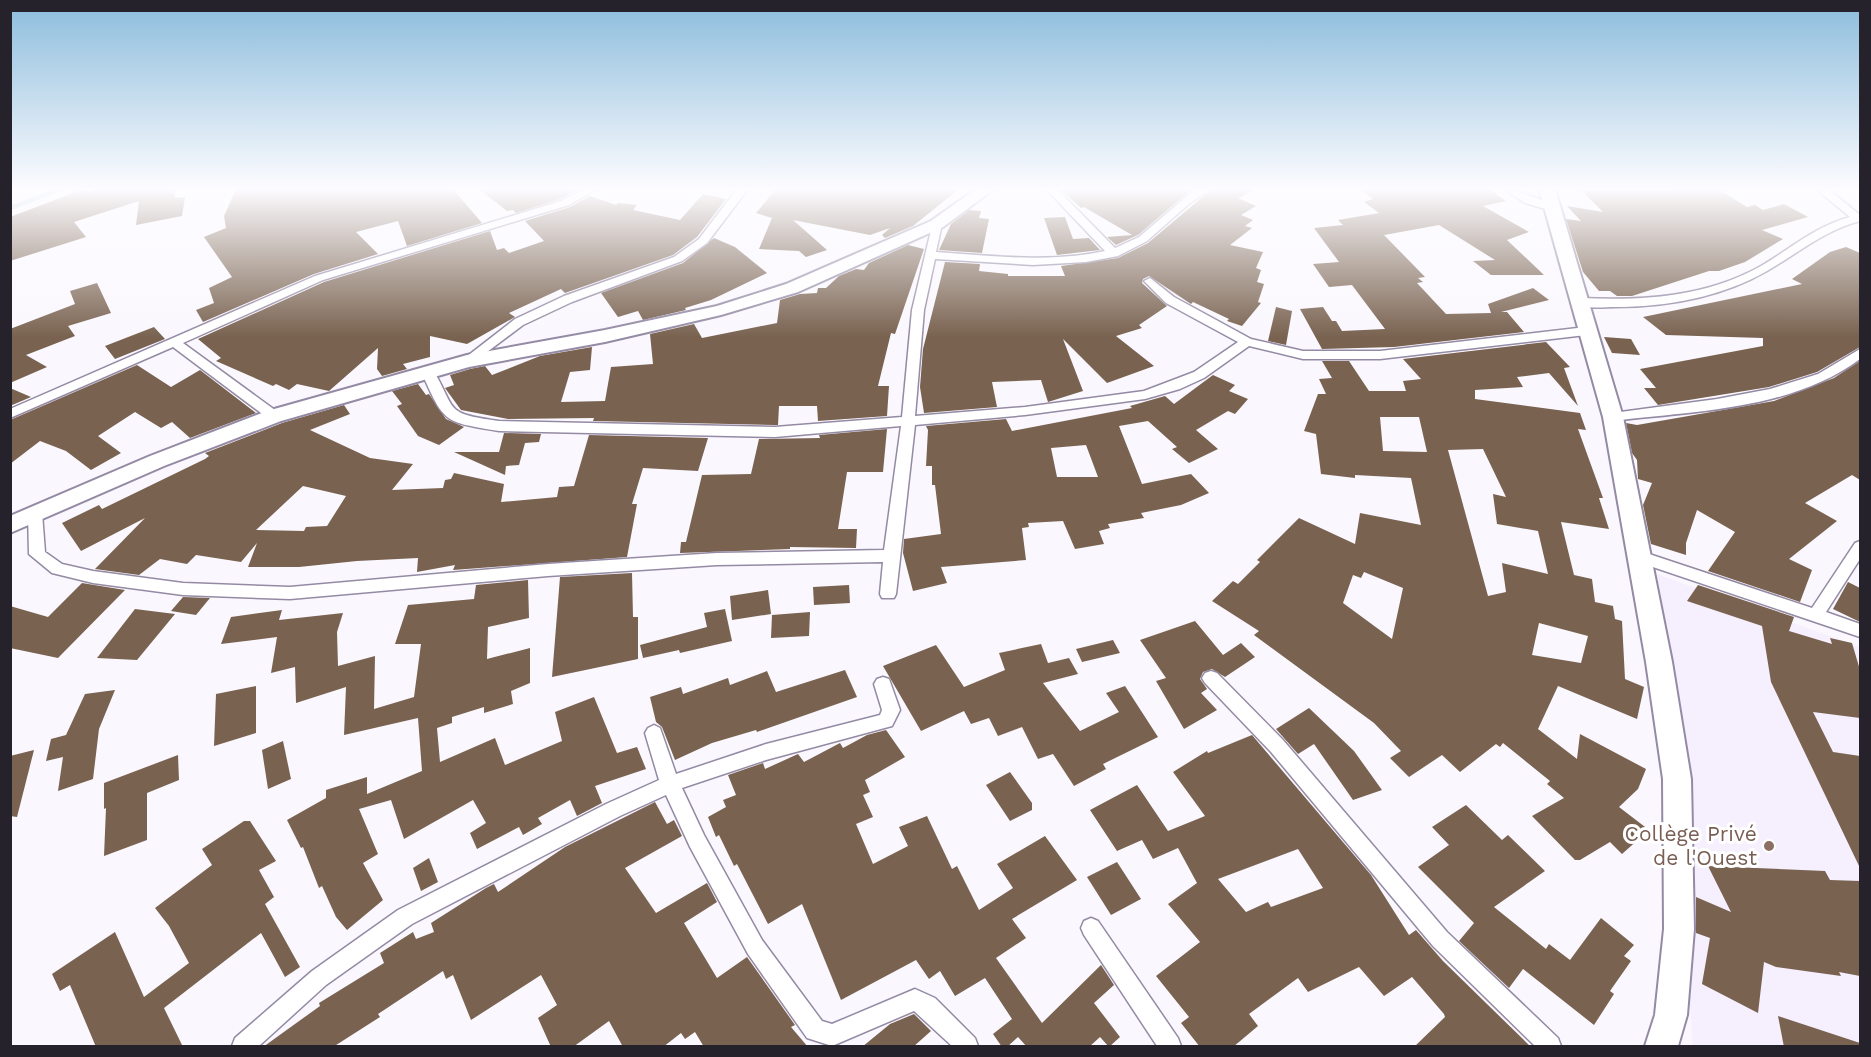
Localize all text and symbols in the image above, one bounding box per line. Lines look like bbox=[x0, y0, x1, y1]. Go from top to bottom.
place label: Collège Privé de l'Ouest bbox=[1625, 821, 1757, 870]
marker: Collège Privé de l'Ouest bbox=[1762, 839, 1776, 853]

